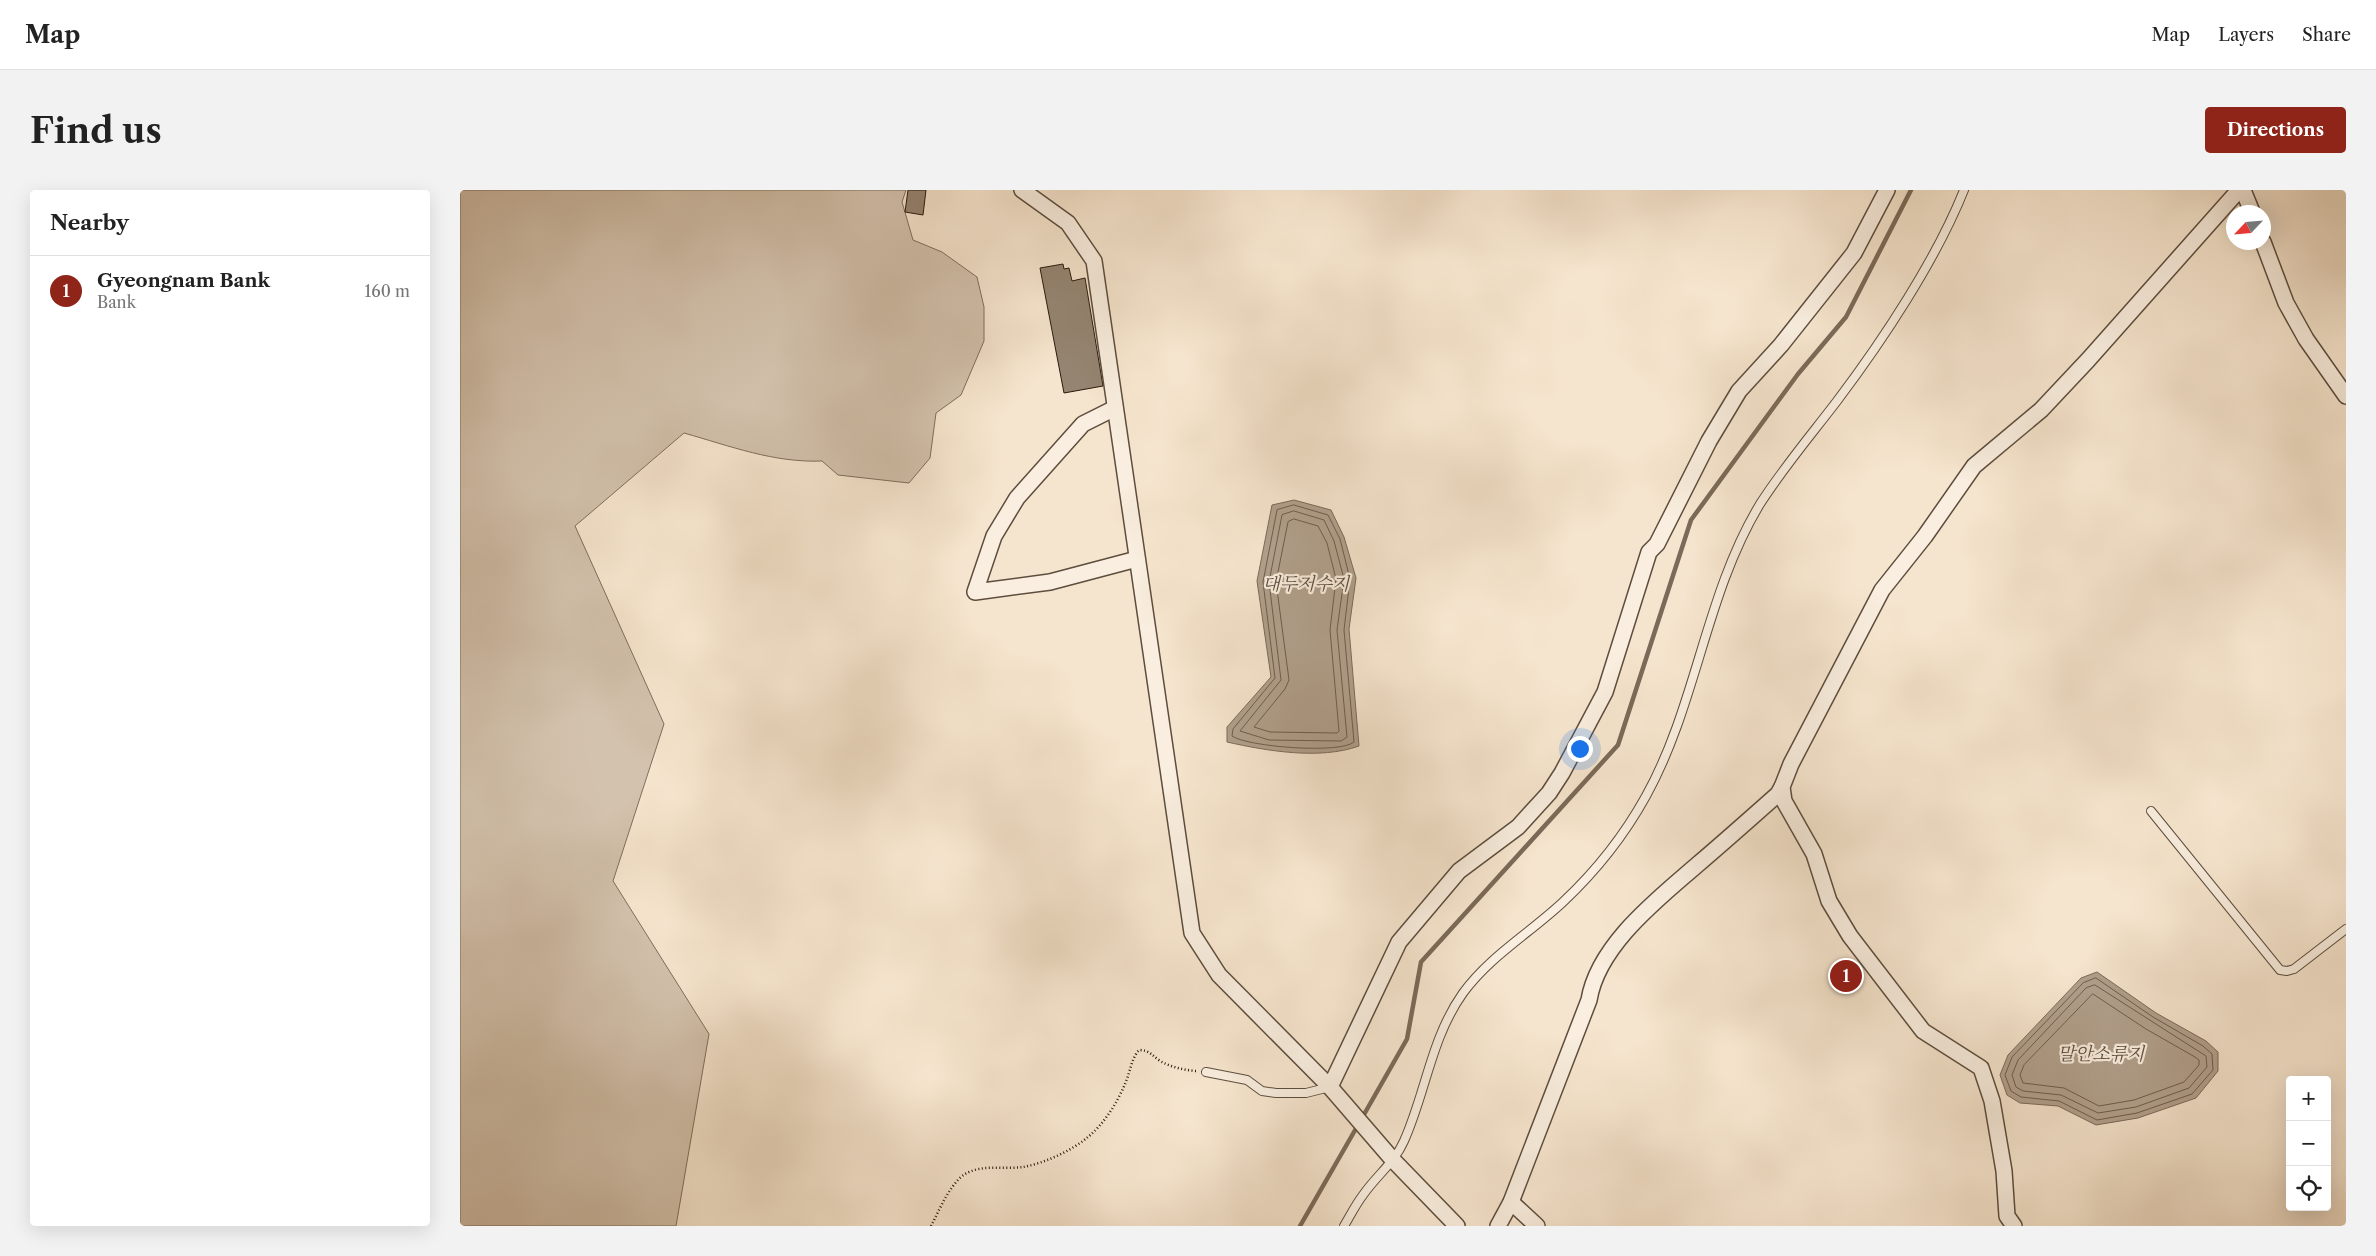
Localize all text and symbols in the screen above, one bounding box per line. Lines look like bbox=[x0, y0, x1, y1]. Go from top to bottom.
text: Map bbox=[25, 20, 80, 49]
text: Map bbox=[2152, 24, 2190, 46]
text: Layers bbox=[2218, 24, 2274, 46]
text: Share bbox=[2302, 24, 2351, 46]
button: Directions bbox=[2205, 107, 2346, 153]
text: Find us bbox=[30, 109, 162, 152]
north arrow bbox=[2226, 205, 2271, 250]
text: Nearby bbox=[50, 210, 129, 235]
text: Gyeongnam Bank bbox=[97, 269, 270, 292]
text: 1 bbox=[62, 281, 70, 301]
text: 160 m bbox=[365, 281, 410, 301]
text: Bank bbox=[97, 292, 136, 312]
water label: 대두저수지 bbox=[1263, 573, 1351, 595]
your location bbox=[1567, 736, 1593, 762]
pin: 1 bbox=[1830, 957, 1862, 995]
water label: 말안소류지 bbox=[2058, 1043, 2146, 1065]
map controls bbox=[2286, 1076, 2331, 1211]
button: + bbox=[2286, 1076, 2331, 1121]
button: − bbox=[2286, 1121, 2331, 1166]
button: locate bbox=[2286, 1166, 2331, 1211]

